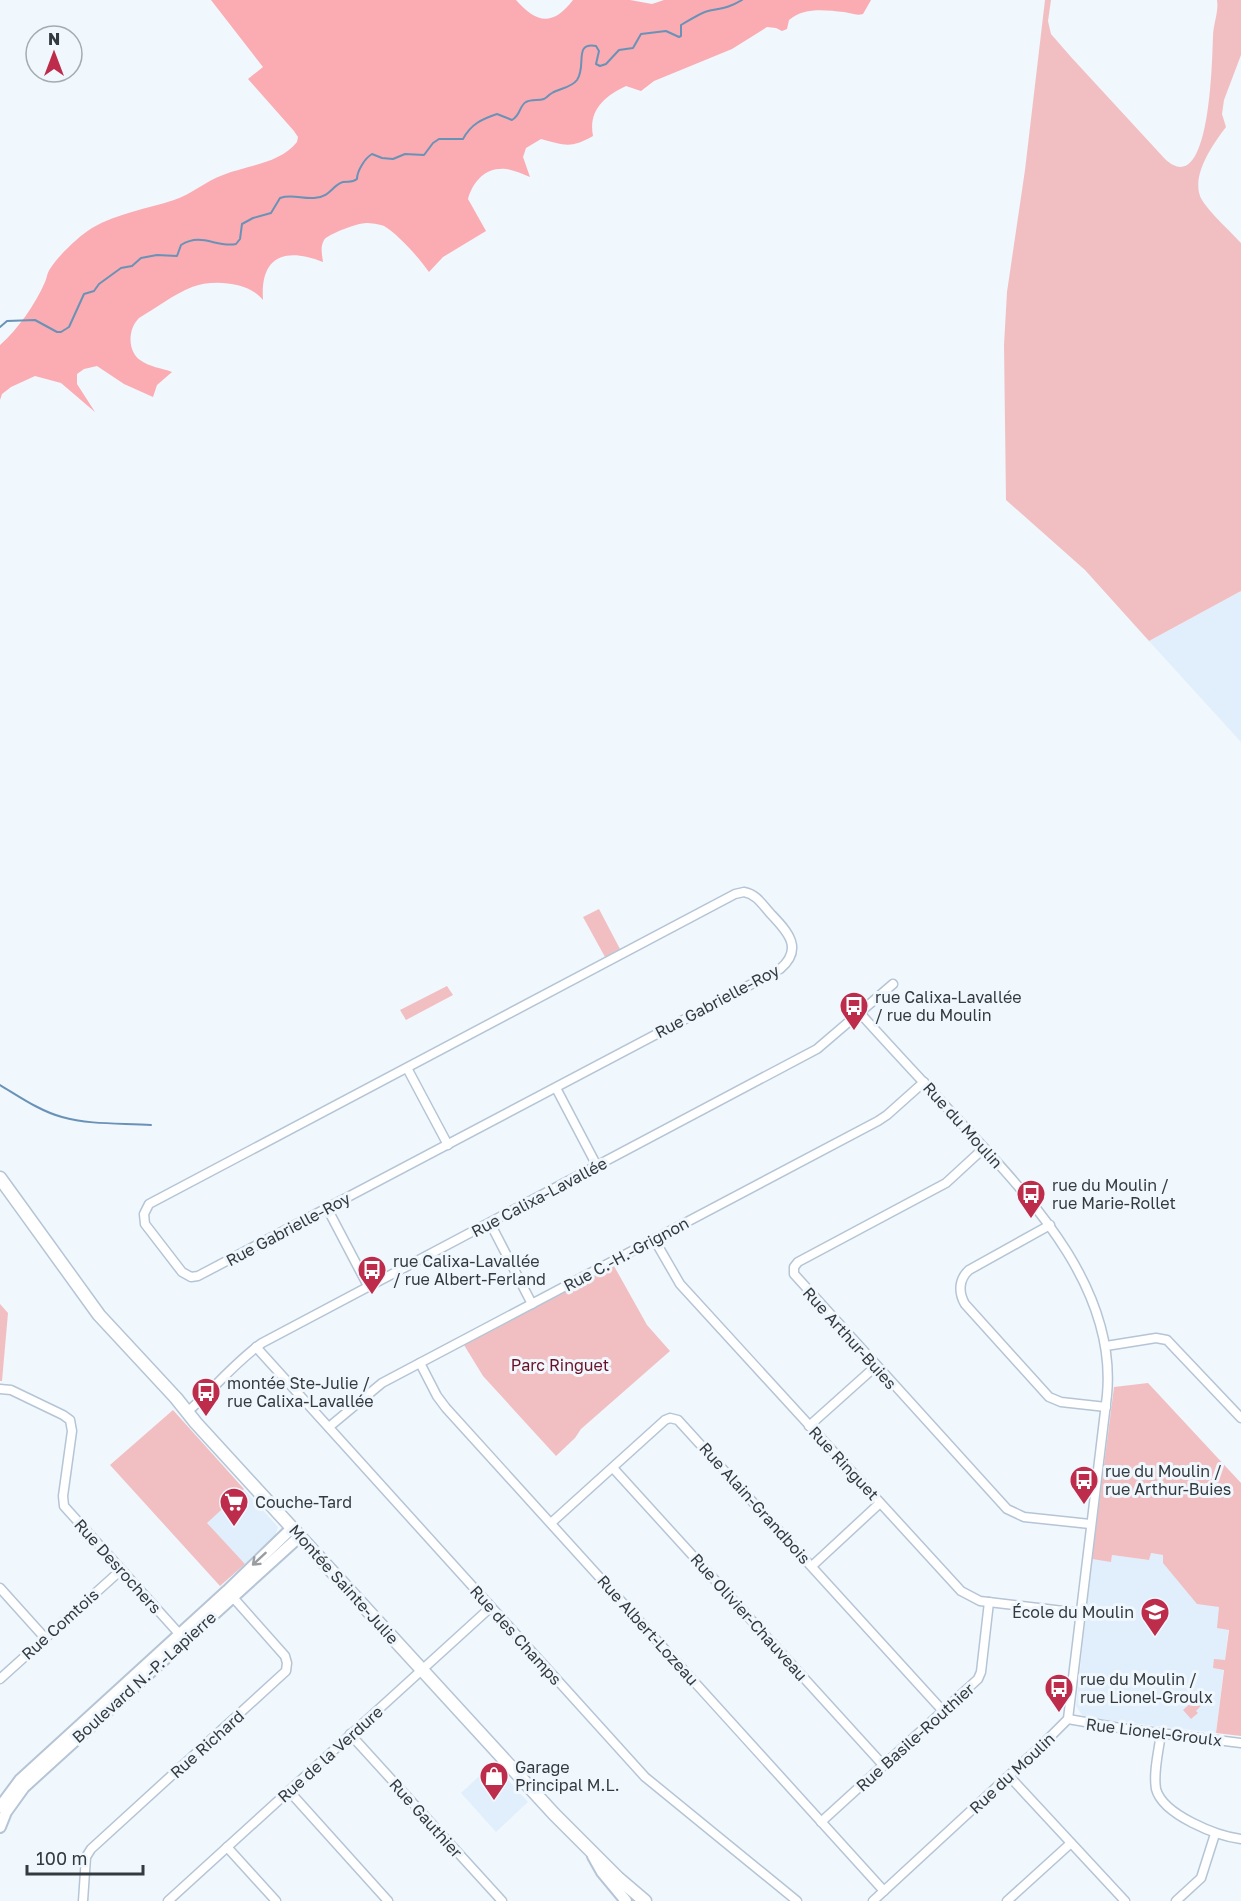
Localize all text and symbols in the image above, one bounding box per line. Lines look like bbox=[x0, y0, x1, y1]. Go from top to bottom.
north arrow bbox=[24, 24, 84, 84]
text: N bbox=[48, 29, 60, 49]
street label: Rue Gabrielle-Roy bbox=[651, 960, 783, 1042]
place label: rue Calixa-Lavallée / rue du Moulin bbox=[875, 987, 1021, 1025]
bus stop icon: rue Calixa-Lavallée / rue du Moulin bbox=[838, 990, 870, 1032]
street label: Rue du Moulin bbox=[919, 1078, 1007, 1172]
street label: Rue Calixa-Lavallée bbox=[468, 1153, 610, 1241]
place label: rue du Moulin / rue Marie-Rollet bbox=[1052, 1175, 1176, 1213]
bus stop icon: rue du Moulin / rue Marie-Rollet bbox=[1015, 1178, 1047, 1220]
street label: Rue Gabrielle-Roy bbox=[222, 1188, 354, 1270]
street label: Rue C.-H.-Grignon bbox=[560, 1213, 692, 1295]
place label: rue Calixa-Lavallée / rue Albert-Ferland bbox=[393, 1251, 546, 1289]
bus stop icon: rue Calixa-Lavallée / rue Albert-Ferland bbox=[356, 1254, 388, 1296]
street label: Rue Arthur-Buies bbox=[799, 1283, 901, 1393]
park label: Parc Ringuet bbox=[511, 1355, 609, 1375]
place label: montée Ste-Julie / rue Calixa-Lavallée bbox=[227, 1373, 373, 1411]
bus stop icon: montée Ste-Julie / rue Calixa-Lavallée bbox=[190, 1376, 222, 1418]
street label: Rue Ringuet bbox=[805, 1422, 883, 1504]
street label: Rue Alain-Grandbois bbox=[695, 1438, 815, 1568]
place label: rue du Moulin / rue Arthur-Buies bbox=[1105, 1461, 1231, 1499]
bus stop icon: rue du Moulin / rue Arthur-Buies bbox=[1068, 1464, 1100, 1506]
supermarket icon: Couche-Tard bbox=[218, 1486, 250, 1528]
place label: Couche-Tard bbox=[255, 1492, 352, 1512]
street label: Rue Desrochers bbox=[70, 1514, 166, 1618]
street label: Montée Sainte-Julie bbox=[285, 1520, 403, 1648]
street label: Rue Olivier-Chauveau bbox=[686, 1549, 812, 1685]
one-way arrow bbox=[252, 1552, 267, 1566]
street label: Rue Albert-Lozeau bbox=[593, 1571, 703, 1689]
street label: Rue des Champs bbox=[466, 1581, 566, 1689]
street label: Rue Comtois bbox=[17, 1584, 103, 1664]
school or university icon: École du Moulin bbox=[1139, 1596, 1171, 1638]
place label: École du Moulin bbox=[1012, 1602, 1134, 1622]
street label: Boulevard N.-P.-Lapierre bbox=[68, 1607, 220, 1747]
place label: rue du Moulin / rue Lionel-Groulx bbox=[1080, 1669, 1213, 1707]
bus stop icon: rue du Moulin / rue Lionel-Groulx bbox=[1043, 1672, 1075, 1714]
street label: Rue Basile-Routhier bbox=[852, 1679, 978, 1795]
street label: Rue de la Verdure bbox=[273, 1701, 387, 1807]
street label: Rue Richard bbox=[166, 1706, 248, 1782]
street label: Rue Lionel-Groulx bbox=[1085, 1714, 1223, 1750]
street label: Rue du Moulin bbox=[965, 1728, 1059, 1818]
place label: Garage Principal M.L. bbox=[515, 1757, 620, 1795]
shop icon: Garage Principal M.L. bbox=[478, 1760, 510, 1802]
street label: Rue Gauthier bbox=[385, 1774, 467, 1862]
scale bar bbox=[27, 1838, 142, 1876]
text: 100 m bbox=[36, 1847, 87, 1869]

